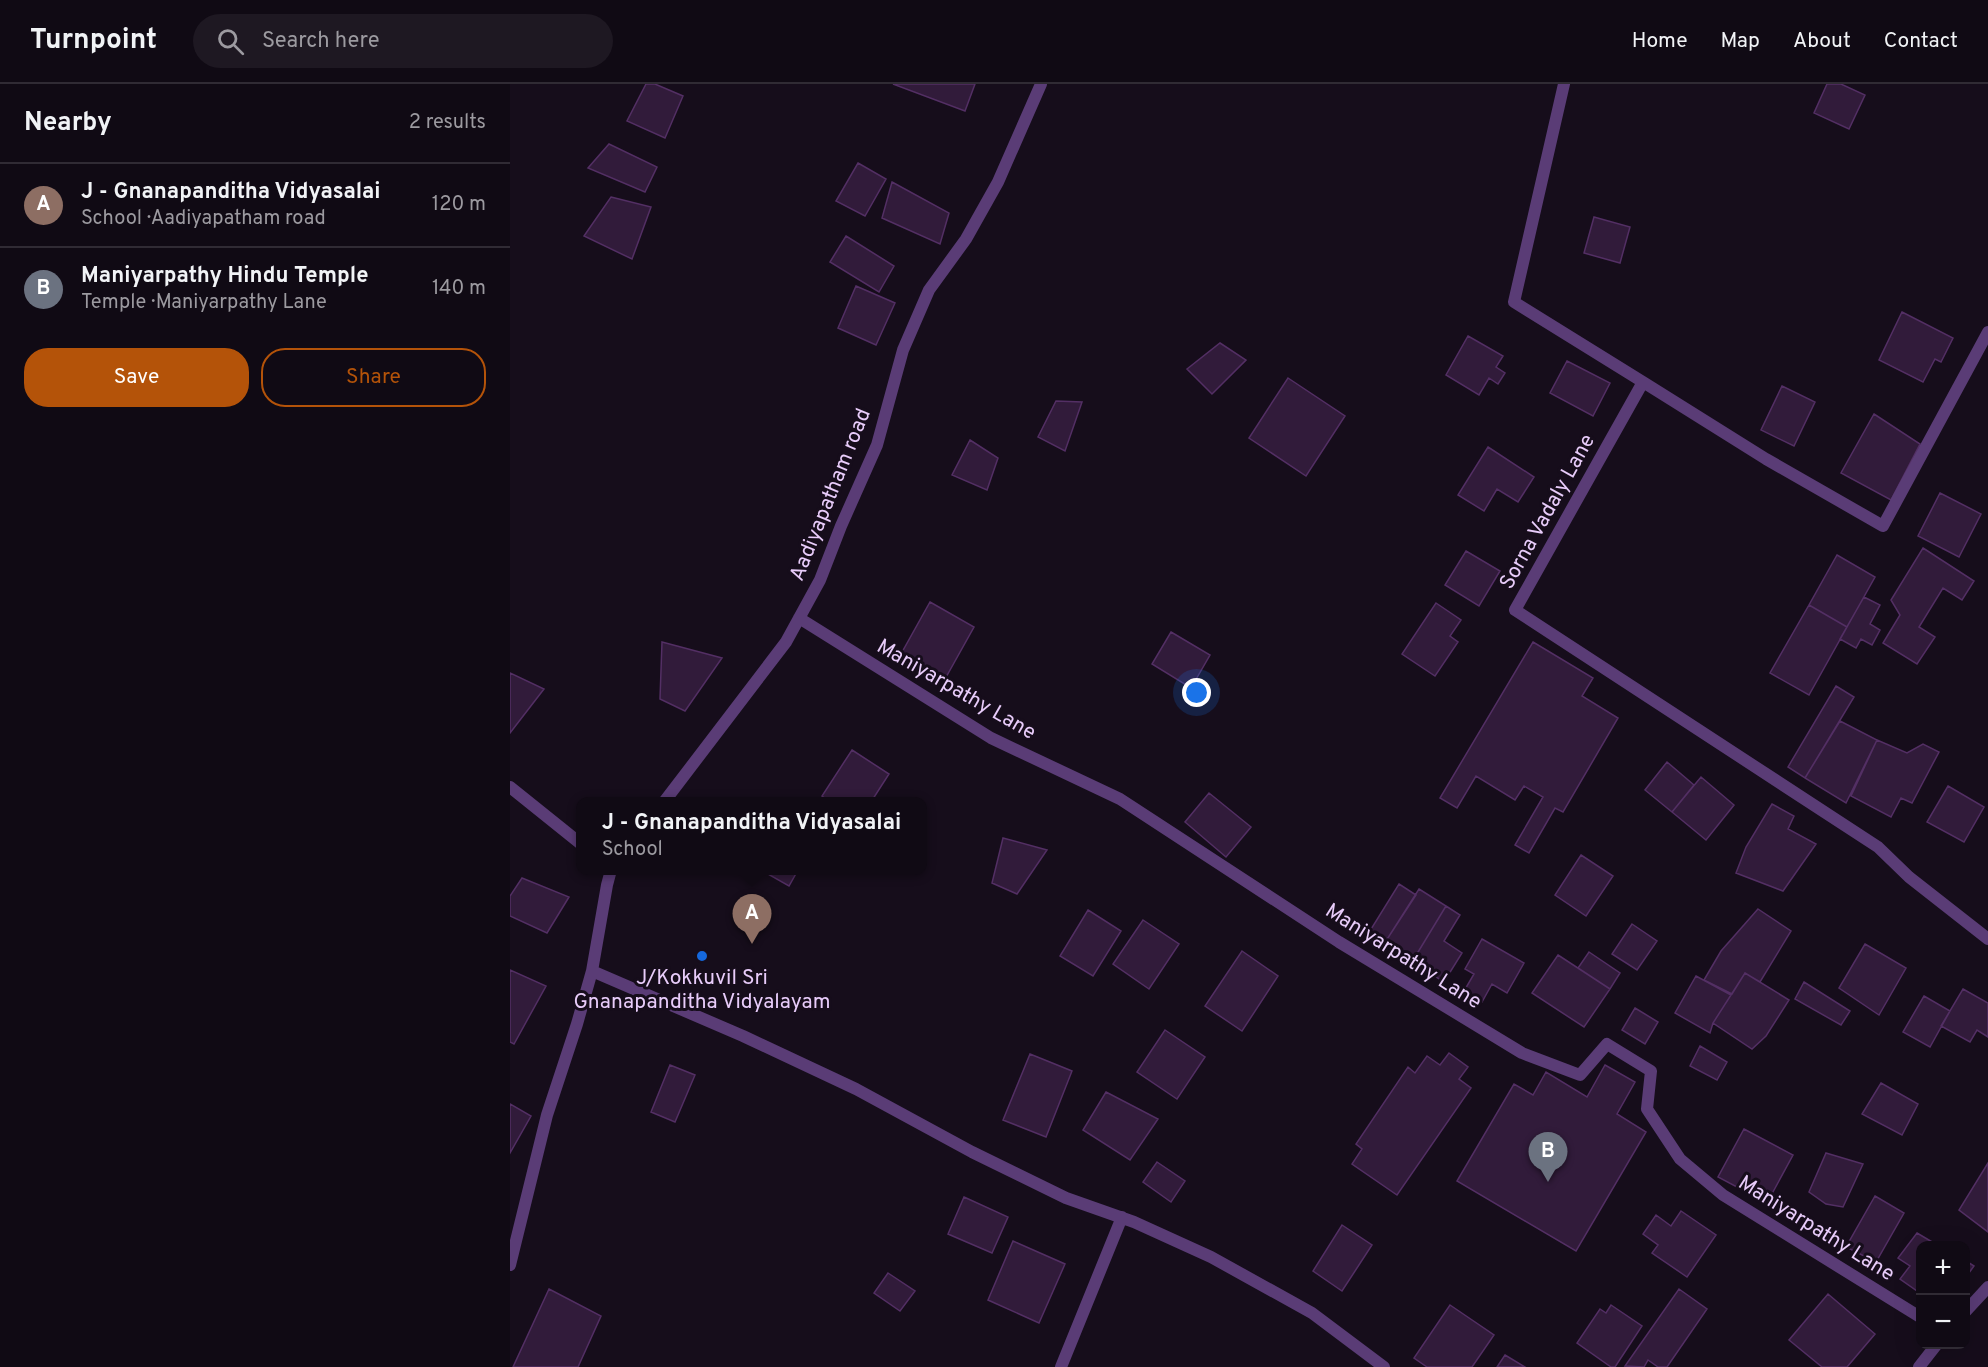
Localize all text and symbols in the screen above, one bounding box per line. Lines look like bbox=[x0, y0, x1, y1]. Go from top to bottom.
search box bbox=[193, 14, 613, 68]
text: Turnpoint bbox=[30, 23, 157, 59]
icon: search bbox=[214, 25, 247, 58]
text: Search here bbox=[262, 28, 379, 55]
text: Home bbox=[1632, 28, 1688, 55]
text: Map bbox=[1721, 28, 1760, 55]
text: About bbox=[1793, 28, 1851, 55]
text: Contact bbox=[1884, 28, 1958, 55]
text: Nearby bbox=[24, 107, 112, 140]
text: 2 results bbox=[409, 110, 486, 136]
text: J - Gnanapanditha Vidyasalai bbox=[81, 179, 381, 206]
text: A bbox=[36, 192, 51, 218]
text: 120 m bbox=[432, 192, 486, 218]
text: School · Aadiyapatham road bbox=[81, 206, 326, 232]
text: Maniyarpathy Hindu Temple bbox=[81, 263, 368, 290]
text: B bbox=[37, 276, 50, 302]
text: 140 m bbox=[432, 276, 486, 302]
text: Temple · Maniyarpathy Lane bbox=[81, 290, 327, 316]
button: Save bbox=[24, 348, 249, 407]
button: Share bbox=[261, 348, 486, 407]
street label: Aadiyapatham road bbox=[784, 405, 878, 585]
street label: Sorna Vadaly Lane bbox=[1494, 430, 1602, 594]
street label: Maniyarpathy Lane bbox=[872, 633, 1040, 747]
your location bbox=[1182, 678, 1211, 707]
popup bbox=[576, 797, 927, 875]
text: J - Gnanapanditha Vidyasalai bbox=[602, 810, 901, 837]
text: School bbox=[602, 837, 663, 863]
pin: A bbox=[732, 894, 772, 944]
street label: Maniyarpathy Lane bbox=[1320, 898, 1486, 1016]
marker: J/Kokkuvil Sri Gnanapanditha Vidyalayam bbox=[695, 949, 709, 963]
place label: J/Kokkuvil Sri Gnanapanditha Vidyalayam bbox=[573, 965, 831, 1016]
pin: B bbox=[1528, 1132, 1568, 1182]
street label: Maniyarpathy Lane bbox=[1733, 1170, 1899, 1288]
map controls bbox=[1916, 1241, 1970, 1349]
button: + bbox=[1916, 1241, 1970, 1295]
button: − bbox=[1916, 1295, 1970, 1349]

